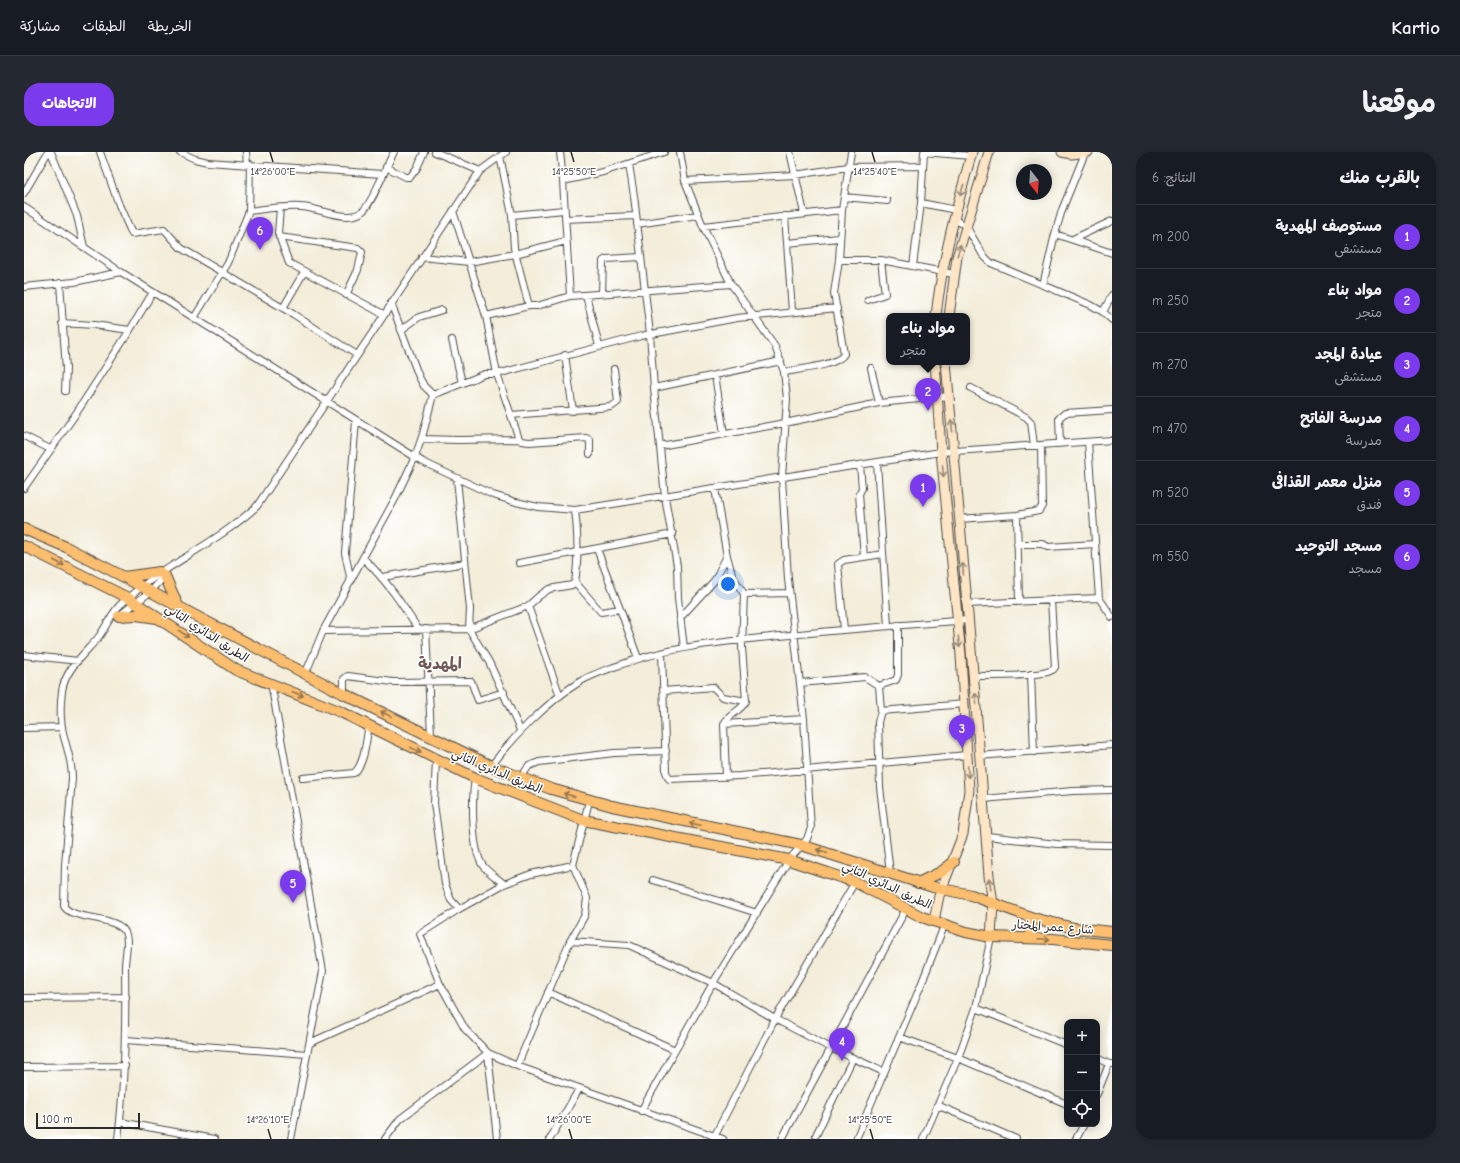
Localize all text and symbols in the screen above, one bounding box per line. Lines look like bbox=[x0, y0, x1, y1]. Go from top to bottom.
text: Kartio bbox=[1391, 17, 1440, 39]
text: مشاركة bbox=[20, 18, 60, 35]
text: الطبقات bbox=[82, 18, 126, 35]
text: الخريطة bbox=[148, 18, 191, 35]
button: الاتجاهات bbox=[24, 83, 114, 126]
text: موقعنا bbox=[1362, 87, 1436, 119]
north arrow bbox=[1016, 164, 1052, 200]
text: 14°26'00"E bbox=[251, 166, 295, 178]
text: 14°25'50"E bbox=[552, 166, 596, 178]
text: 14°25'40"E bbox=[853, 166, 897, 178]
text: بالقرب منك bbox=[1339, 168, 1420, 187]
text: النتائج: 6 bbox=[1152, 170, 1196, 185]
one-way arrow bbox=[958, 183, 965, 196]
pin: 6 bbox=[247, 217, 273, 250]
text: مستوصف المهدية bbox=[1275, 217, 1382, 235]
text: 200 m bbox=[1152, 229, 1190, 244]
text: 1 bbox=[1404, 229, 1410, 244]
text: مستشفى bbox=[1334, 241, 1382, 256]
one-way arrow bbox=[956, 244, 963, 257]
text: مواد بناء bbox=[1328, 281, 1382, 299]
text: 250 m bbox=[1152, 293, 1189, 308]
text: 2 bbox=[1404, 293, 1410, 308]
text: متجر bbox=[1357, 305, 1382, 320]
popup bbox=[886, 313, 970, 365]
text: مواد بناء bbox=[901, 319, 955, 337]
text: متجر bbox=[901, 343, 926, 358]
text: عيادة المجد bbox=[1315, 345, 1382, 363]
text: 270 m bbox=[1152, 357, 1188, 372]
text: 3 bbox=[1404, 357, 1410, 372]
text: مستشفى bbox=[1334, 369, 1382, 384]
pin: 2 bbox=[915, 378, 941, 411]
text: مدرسة الفاتح bbox=[1300, 409, 1382, 427]
one-way arrow bbox=[948, 420, 955, 433]
text: 470 m bbox=[1152, 421, 1187, 436]
text: 4 bbox=[1404, 421, 1410, 436]
text: مدرسة bbox=[1346, 433, 1382, 448]
one-way arrow bbox=[939, 464, 947, 477]
text: منزل معمر القذافى bbox=[1272, 473, 1382, 491]
pin: 1 bbox=[910, 474, 936, 507]
text: 520 m bbox=[1152, 485, 1189, 500]
text: 5 bbox=[1404, 485, 1410, 500]
text: فندق bbox=[1357, 497, 1382, 512]
text: مسجد التوحيد bbox=[1295, 537, 1382, 555]
text: 550 m bbox=[1152, 549, 1189, 564]
text: 6 bbox=[1404, 549, 1410, 564]
one-way arrow bbox=[53, 560, 65, 568]
text: مسجد bbox=[1349, 561, 1382, 576]
one-way arrow bbox=[960, 563, 967, 576]
your location bbox=[718, 574, 738, 594]
street label: الطريق الدائري الثاني bbox=[160, 601, 251, 669]
one-way arrow bbox=[178, 630, 189, 638]
one-way arrow bbox=[955, 635, 963, 648]
district label: المهدية bbox=[418, 655, 462, 673]
one-way arrow bbox=[292, 691, 304, 699]
one-way arrow bbox=[972, 693, 979, 706]
one-way arrow bbox=[380, 710, 392, 717]
pin: 3 bbox=[949, 715, 975, 748]
one-way arrow bbox=[409, 746, 421, 754]
street label: الطريق الدائري الثاني bbox=[448, 746, 544, 800]
one-way arrow bbox=[964, 765, 971, 778]
one-way arrow bbox=[563, 791, 576, 798]
one-way arrow bbox=[689, 820, 702, 828]
one-way arrow bbox=[816, 847, 829, 854]
street label: الطريق الدائري الثاني bbox=[838, 858, 934, 915]
pin: 5 bbox=[280, 870, 306, 903]
one-way arrow bbox=[986, 878, 994, 891]
street label: شارع عمر المختار bbox=[1011, 917, 1094, 939]
one-way arrow bbox=[1037, 935, 1050, 942]
map controls bbox=[1064, 1019, 1100, 1127]
button: + bbox=[1064, 1019, 1100, 1055]
pin: 4 bbox=[829, 1028, 855, 1061]
button: − bbox=[1064, 1055, 1100, 1091]
button: locate bbox=[1064, 1091, 1100, 1127]
scale bar bbox=[36, 1111, 140, 1130]
text: 100 m bbox=[42, 1113, 73, 1126]
text: 14°26'10"E bbox=[247, 1114, 289, 1126]
text: 14°26'00"E bbox=[547, 1114, 591, 1126]
text: 14°25'50"E bbox=[848, 1114, 892, 1126]

